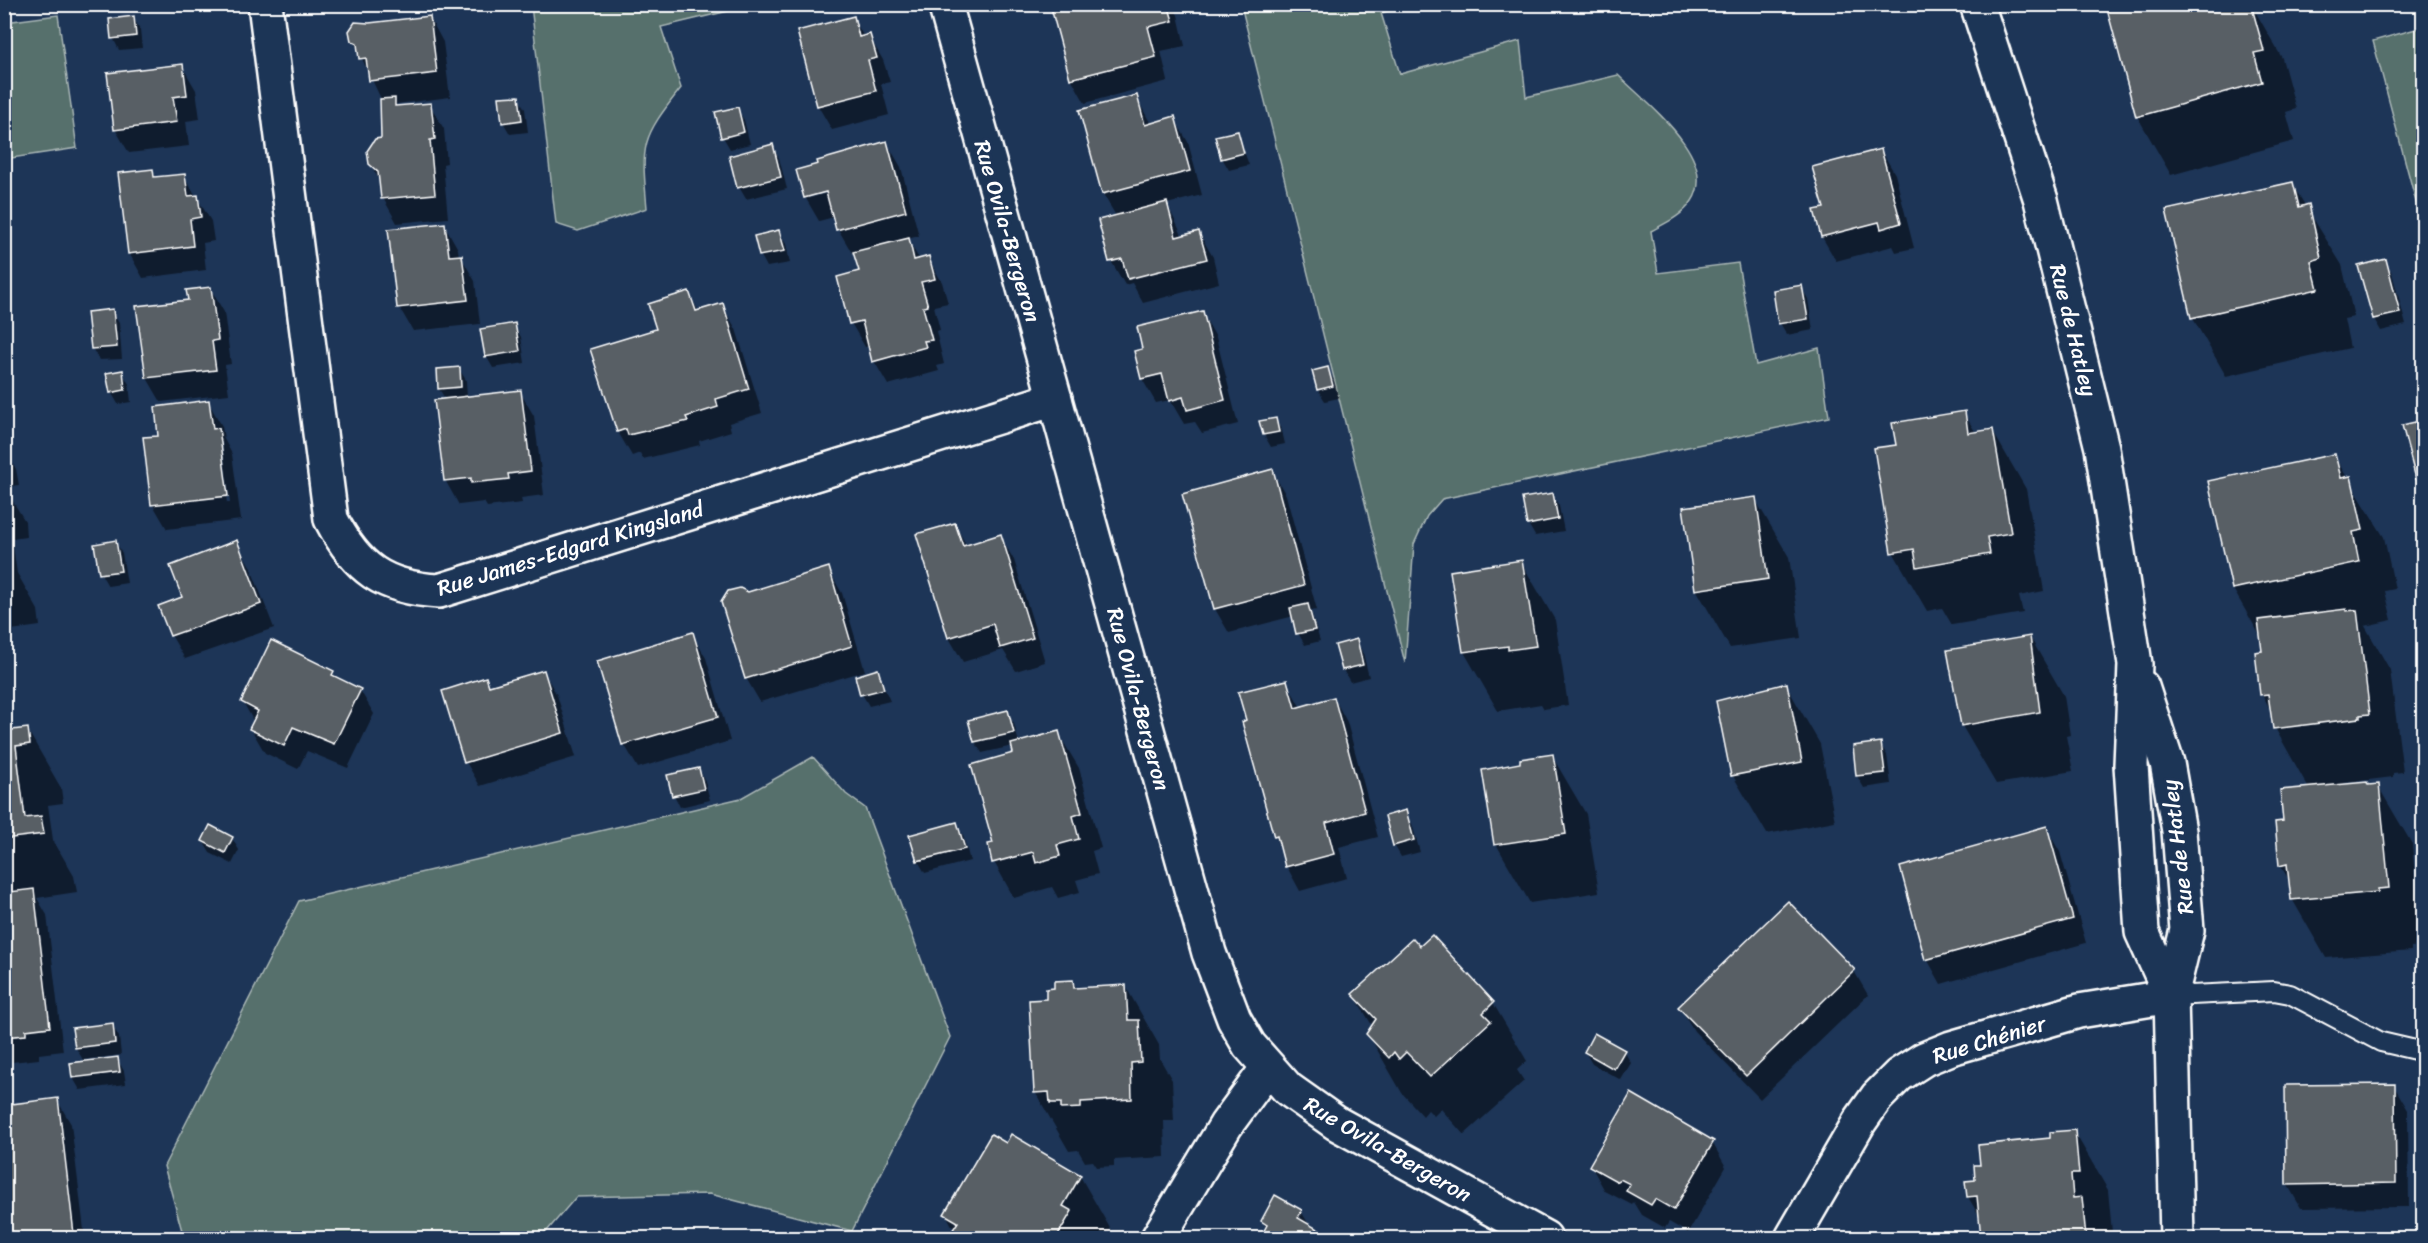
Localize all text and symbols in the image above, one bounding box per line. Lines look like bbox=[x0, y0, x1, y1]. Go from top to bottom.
street label: Rue Ovila-Bergeron bbox=[963, 135, 1052, 327]
street label: Rue de Hatley bbox=[2038, 260, 2109, 401]
street label: Rue James-Edgard Kingsland bbox=[432, 489, 709, 608]
street label: Rue Ovila-Bergeron bbox=[1095, 603, 1182, 795]
street label: Rue de Hatley bbox=[2150, 777, 2205, 916]
street label: Rue Chénier bbox=[1928, 1003, 2052, 1075]
street label: Rue Ovila-Bergeron bbox=[1296, 1085, 1479, 1213]

